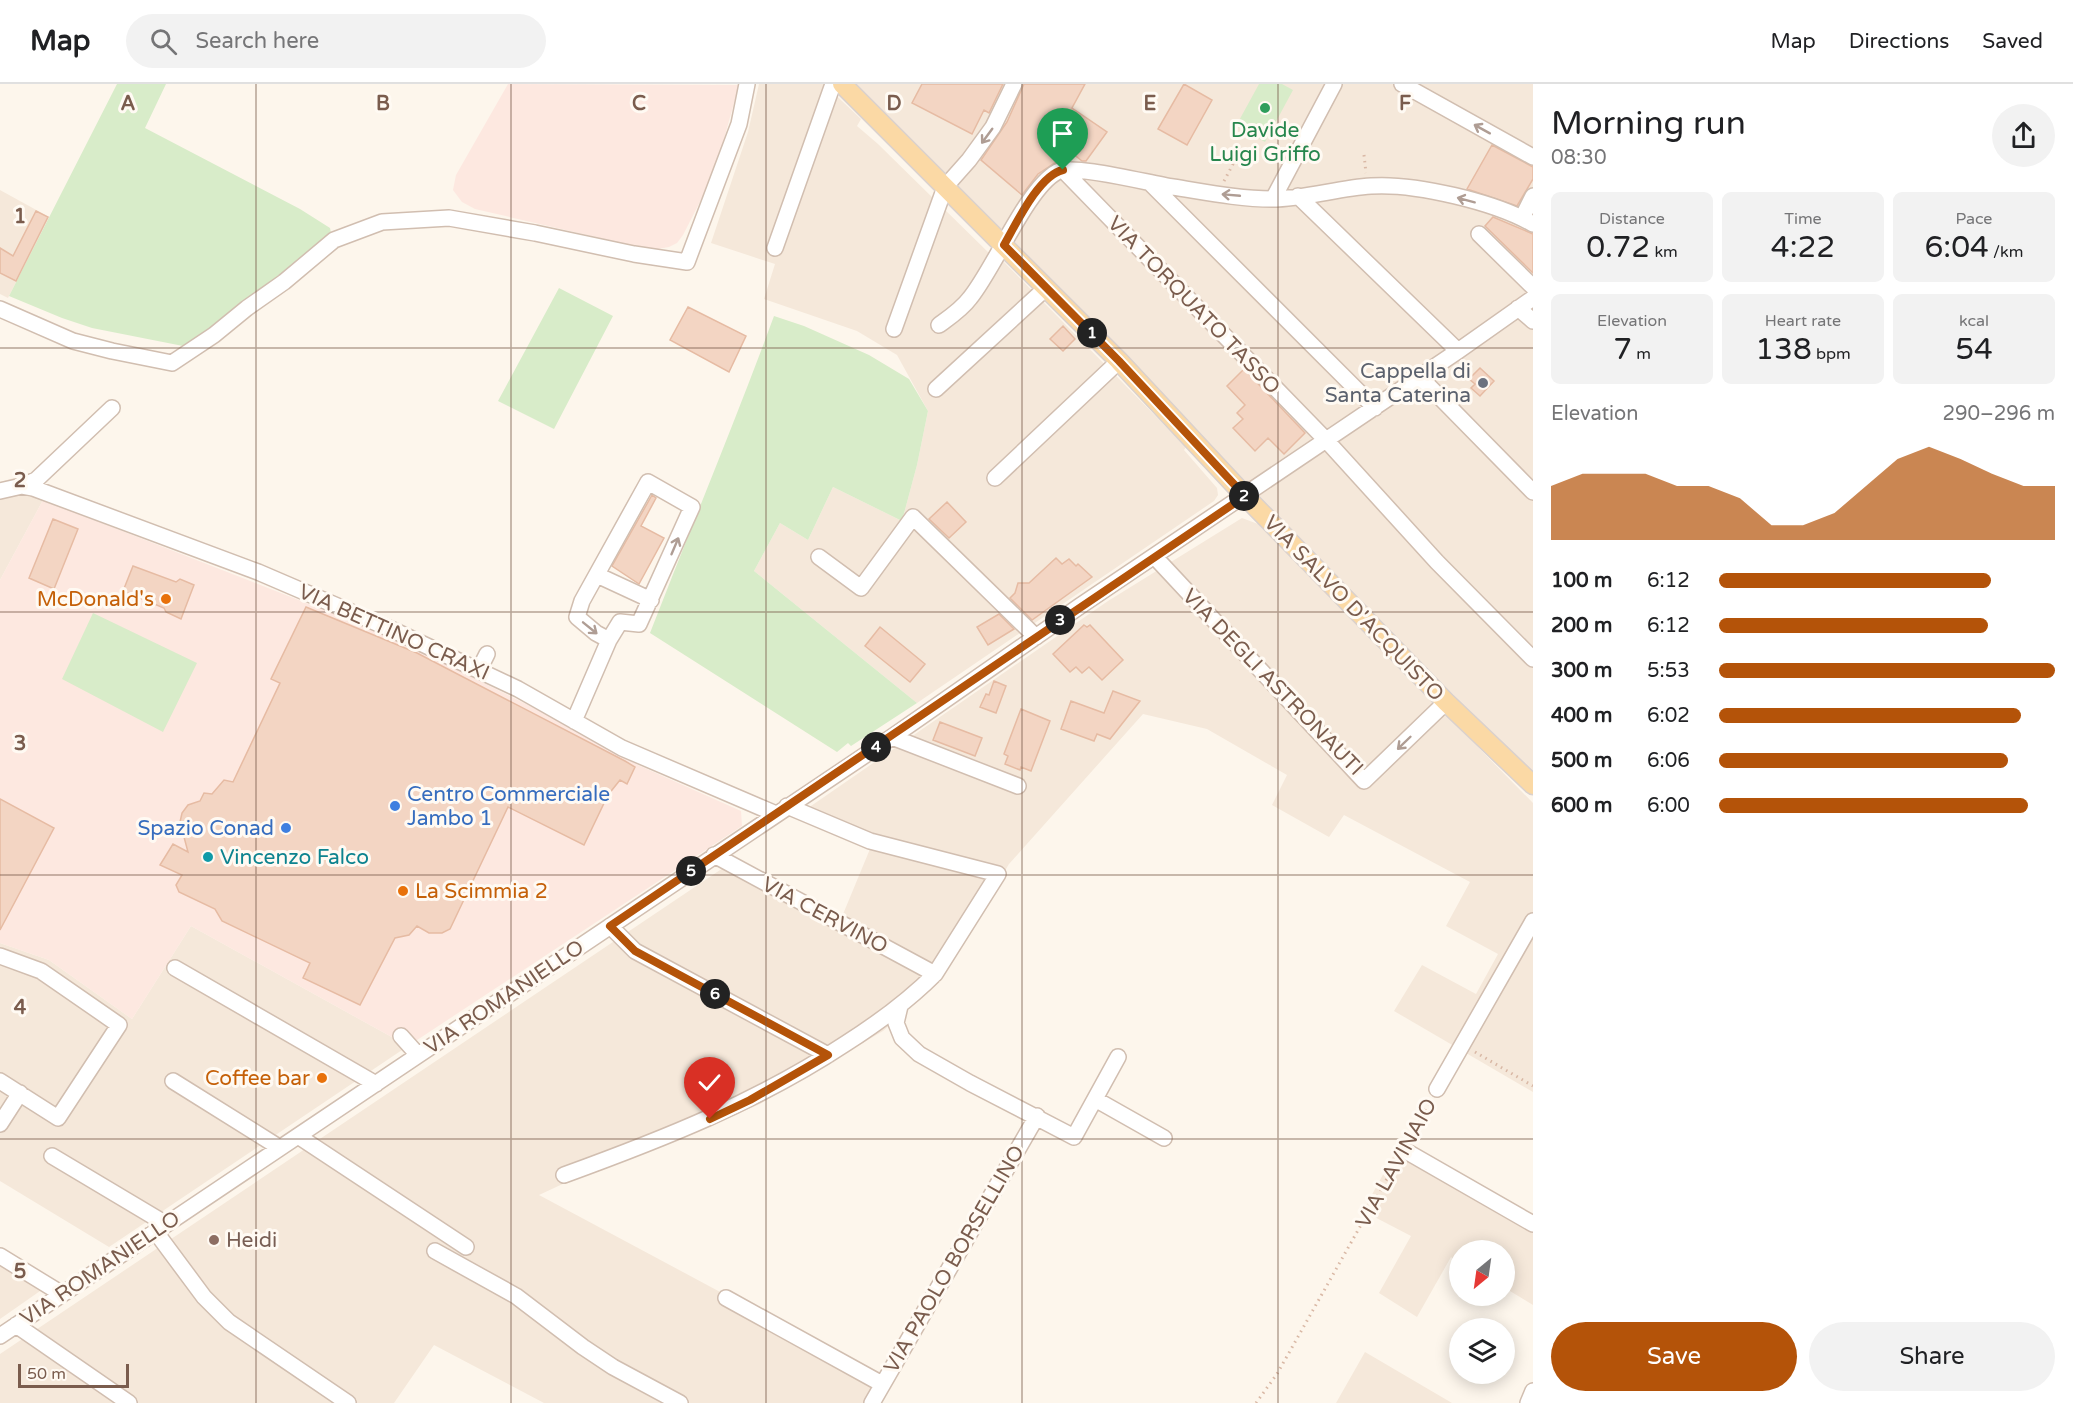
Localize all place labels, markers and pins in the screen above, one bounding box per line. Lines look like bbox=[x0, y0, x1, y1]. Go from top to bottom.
marker: Davide Luigi Griffo bbox=[1258, 101, 1272, 115]
pin bbox=[1037, 108, 1088, 170]
place label: Davide Luigi Griffo bbox=[1209, 118, 1321, 167]
pin: 1 bbox=[1077, 318, 1107, 348]
place label: Cappella di Santa Caterina bbox=[1325, 359, 1471, 408]
marker: Cappella di Santa Caterina bbox=[1476, 376, 1490, 390]
pin: 2 bbox=[1229, 481, 1259, 511]
place label: McDonald's bbox=[37, 587, 154, 612]
marker: McDonald's bbox=[159, 592, 173, 606]
pin: 3 bbox=[1045, 605, 1075, 635]
pin: 4 bbox=[861, 732, 891, 762]
place label: Centro Commerciale Jambo 1 bbox=[407, 782, 610, 831]
marker: Centro Commerciale Jambo 1 bbox=[388, 799, 402, 813]
place label: Spazio Conad bbox=[137, 816, 274, 841]
marker: Spazio Conad bbox=[279, 821, 293, 835]
place label: Vincenzo Falco bbox=[220, 845, 369, 870]
marker: Vincenzo Falco bbox=[201, 850, 215, 864]
pin: 5 bbox=[676, 856, 706, 886]
place label: La Scimmia 2 bbox=[415, 879, 548, 904]
marker: La Scimmia 2 bbox=[396, 884, 410, 898]
pin: 6 bbox=[700, 979, 730, 1009]
pin bbox=[684, 1057, 735, 1119]
place label: Coffee bar bbox=[205, 1066, 310, 1091]
marker: Coffee bar bbox=[315, 1071, 329, 1085]
place label: Heidi bbox=[226, 1228, 277, 1253]
marker: Heidi bbox=[207, 1233, 221, 1247]

